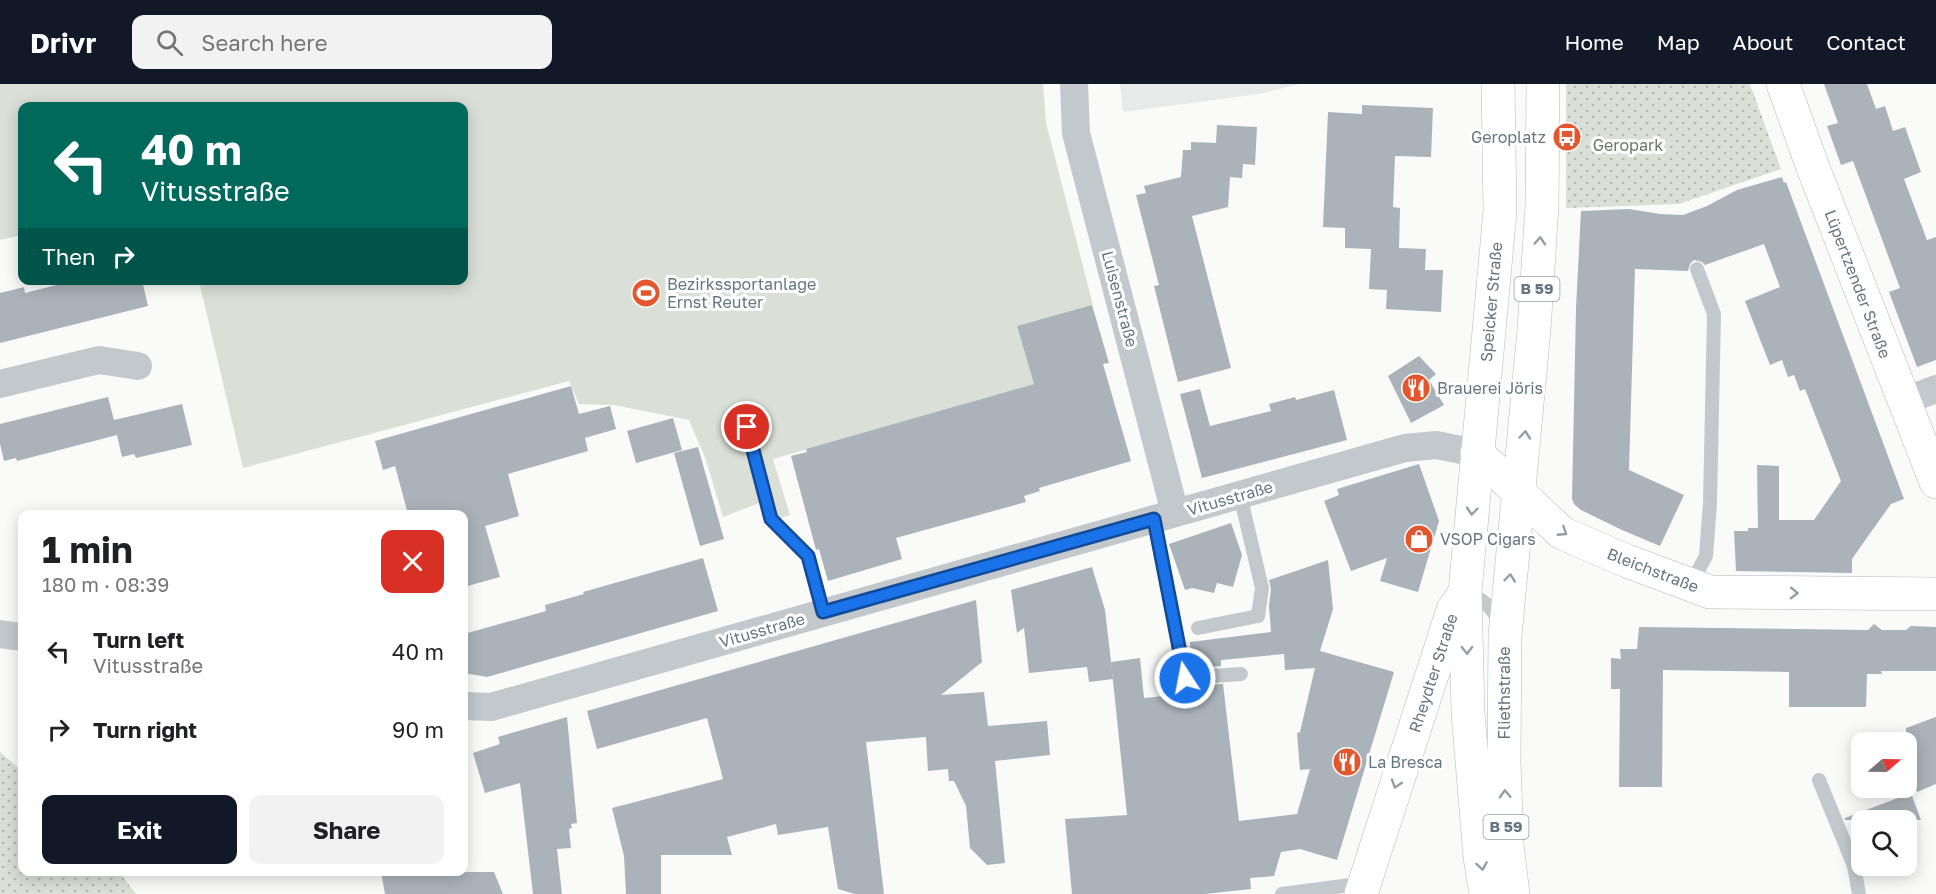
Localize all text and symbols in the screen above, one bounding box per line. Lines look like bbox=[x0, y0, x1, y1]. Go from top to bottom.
search box bbox=[132, 15, 552, 69]
text: Drivr bbox=[30, 26, 96, 59]
icon: search bbox=[153, 26, 186, 59]
text: Search here bbox=[201, 29, 327, 56]
text: Home bbox=[1564, 29, 1624, 55]
text: Map bbox=[1657, 29, 1700, 55]
text: About bbox=[1733, 29, 1793, 55]
text: Contact bbox=[1826, 29, 1906, 55]
bus stop icon: Geroplatz bbox=[1551, 121, 1583, 153]
text: 40 m bbox=[141, 124, 242, 174]
icon: left bbox=[42, 126, 120, 204]
place label: Geroplatz bbox=[1471, 127, 1546, 147]
park label: Geropark bbox=[1593, 135, 1663, 155]
text: Vitusstraße bbox=[141, 175, 290, 207]
street label: Lüpertzender Straße bbox=[1820, 207, 1896, 361]
one-way arrow bbox=[1533, 236, 1546, 245]
icon: right bbox=[107, 240, 140, 273]
street label: Speicker Straße bbox=[1476, 241, 1506, 363]
text: Then bbox=[42, 243, 95, 270]
street label: Luisenstraße bbox=[1098, 249, 1142, 349]
place label: Bezirkssportanlage Ernst Reuter bbox=[667, 274, 816, 312]
sports icon: Bezirkssportanlage Ernst Reuter bbox=[630, 277, 662, 309]
road number: B 59 bbox=[1514, 277, 1560, 301]
restaurant icon: Brauerei Jöris bbox=[1400, 372, 1432, 404]
place label: Brauerei Jöris bbox=[1437, 378, 1543, 398]
pin bbox=[721, 401, 772, 452]
icon: arrive bbox=[730, 410, 763, 443]
one-way arrow bbox=[1518, 430, 1531, 439]
street label: Vitusstraße bbox=[1185, 476, 1275, 520]
one-way arrow bbox=[1466, 506, 1479, 515]
shop icon: VSOP Cigars bbox=[1403, 523, 1435, 555]
one-way arrow bbox=[1557, 525, 1568, 536]
text: 1 min bbox=[42, 528, 133, 571]
place label: VSOP Cigars bbox=[1440, 529, 1536, 549]
button: close bbox=[381, 530, 444, 593]
street label: Bleichstraße bbox=[1604, 543, 1702, 597]
text: 180 m · 08:39 bbox=[42, 572, 169, 596]
one-way arrow bbox=[1504, 573, 1516, 582]
one-way arrow bbox=[1789, 587, 1798, 599]
street label: Vitusstraße bbox=[717, 608, 807, 652]
street label: Rheydter Straße bbox=[1404, 611, 1462, 735]
text: Turn left bbox=[93, 626, 184, 653]
icon: left bbox=[42, 635, 75, 668]
text: 40 m bbox=[392, 638, 444, 665]
position arrow bbox=[1153, 646, 1217, 710]
one-way arrow bbox=[1460, 646, 1473, 655]
street label: Fliethstraße bbox=[1494, 646, 1514, 740]
text: Vitusstraße bbox=[93, 653, 203, 677]
icon: right bbox=[42, 713, 75, 746]
text: Turn right bbox=[93, 716, 197, 743]
text: 90 m bbox=[392, 716, 444, 743]
north arrow bbox=[1851, 732, 1917, 798]
map controls bbox=[1851, 732, 1917, 876]
restaurant icon: La Bresca bbox=[1331, 746, 1363, 778]
place label: La Bresca bbox=[1368, 752, 1443, 772]
one-way arrow bbox=[1391, 778, 1403, 789]
one-way arrow bbox=[1499, 789, 1512, 798]
button: Exit bbox=[42, 795, 237, 864]
button: Share bbox=[249, 795, 444, 864]
button: search bbox=[1851, 810, 1917, 876]
road number: B 59 bbox=[1484, 815, 1528, 839]
one-way arrow bbox=[1475, 861, 1487, 870]

